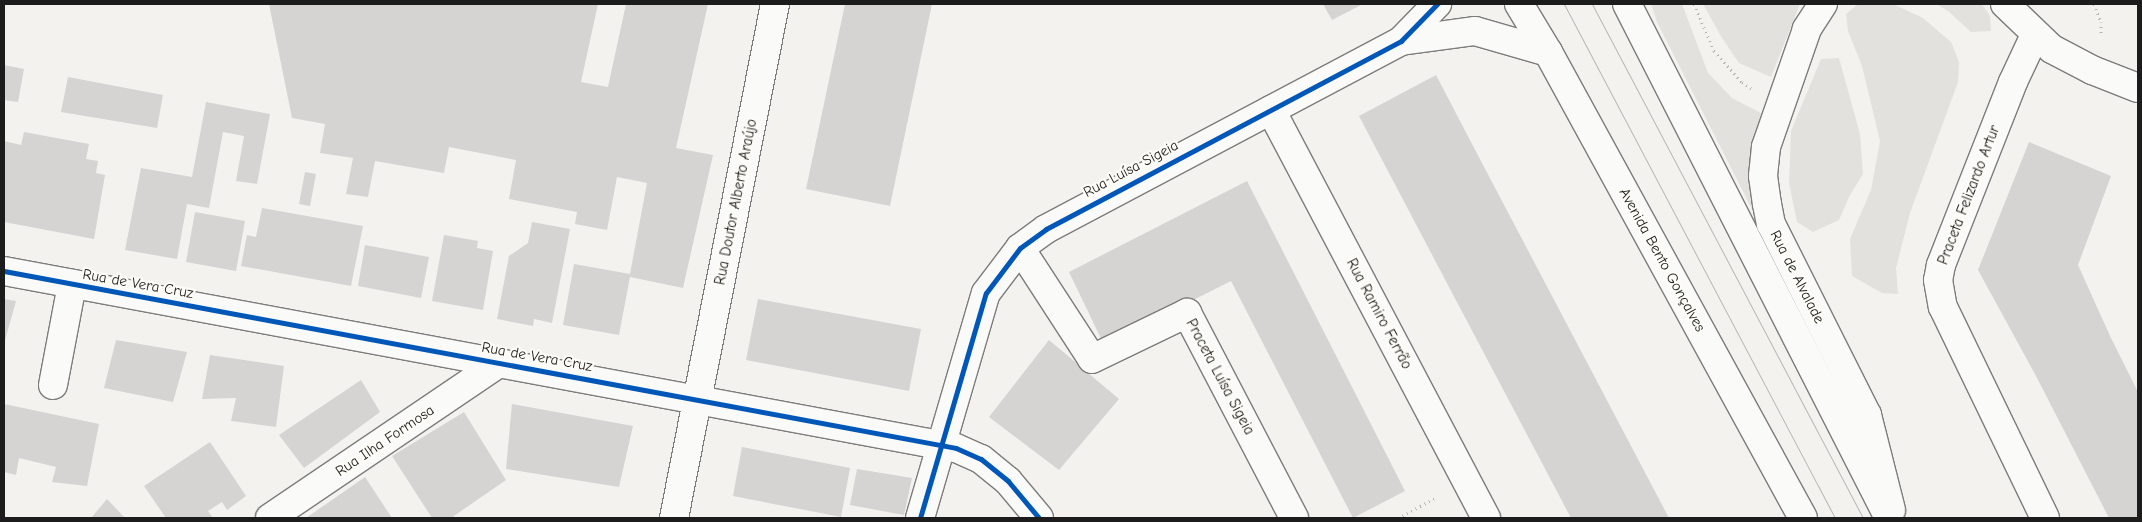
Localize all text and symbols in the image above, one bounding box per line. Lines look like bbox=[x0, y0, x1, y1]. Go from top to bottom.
street label: Rua Doutor Alberto Araújo bbox=[711, 117, 761, 287]
street label: Praceta Felizardo Artur bbox=[1934, 123, 2004, 267]
street label: Rua Luísa Sigeia bbox=[1080, 136, 1182, 202]
street label: Avenida Bento Gonçalves bbox=[1615, 185, 1709, 335]
street label: Rua de Alvalade bbox=[1766, 227, 1828, 327]
street label: Rua Ramiro Ferrão bbox=[1342, 256, 1416, 372]
street label: Rua de Vera Cruz bbox=[81, 265, 195, 303]
street label: Praceta Luísa Sigeia bbox=[1182, 316, 1258, 438]
street label: Rua de Vera Cruz bbox=[480, 338, 594, 376]
street label: Rua Ilha Formosa bbox=[332, 401, 438, 481]

